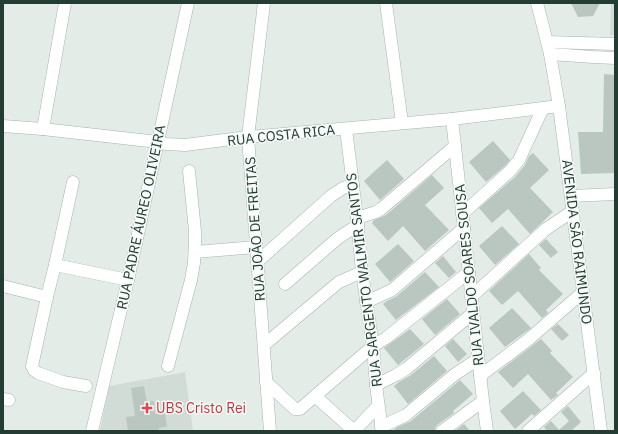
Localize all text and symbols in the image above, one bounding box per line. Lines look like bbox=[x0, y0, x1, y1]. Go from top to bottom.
street label: RUA COSTA RICA bbox=[226, 120, 336, 150]
street label: RUA PADRE ÁUREO OLIVEIRA bbox=[112, 123, 169, 311]
street label: RUA JOÃO DE FREITAS bbox=[241, 156, 269, 302]
street label: AVENIDA SÃO RAIMUNDO bbox=[558, 159, 596, 325]
street label: RUA SARGENTO WALMIR SANTOS bbox=[342, 172, 386, 388]
street label: RUA IVALDO SOARES SOUSA bbox=[451, 183, 487, 367]
place label: UBS Cristo Rei bbox=[156, 399, 246, 417]
marker: UBS Cristo Rei bbox=[141, 402, 153, 414]

